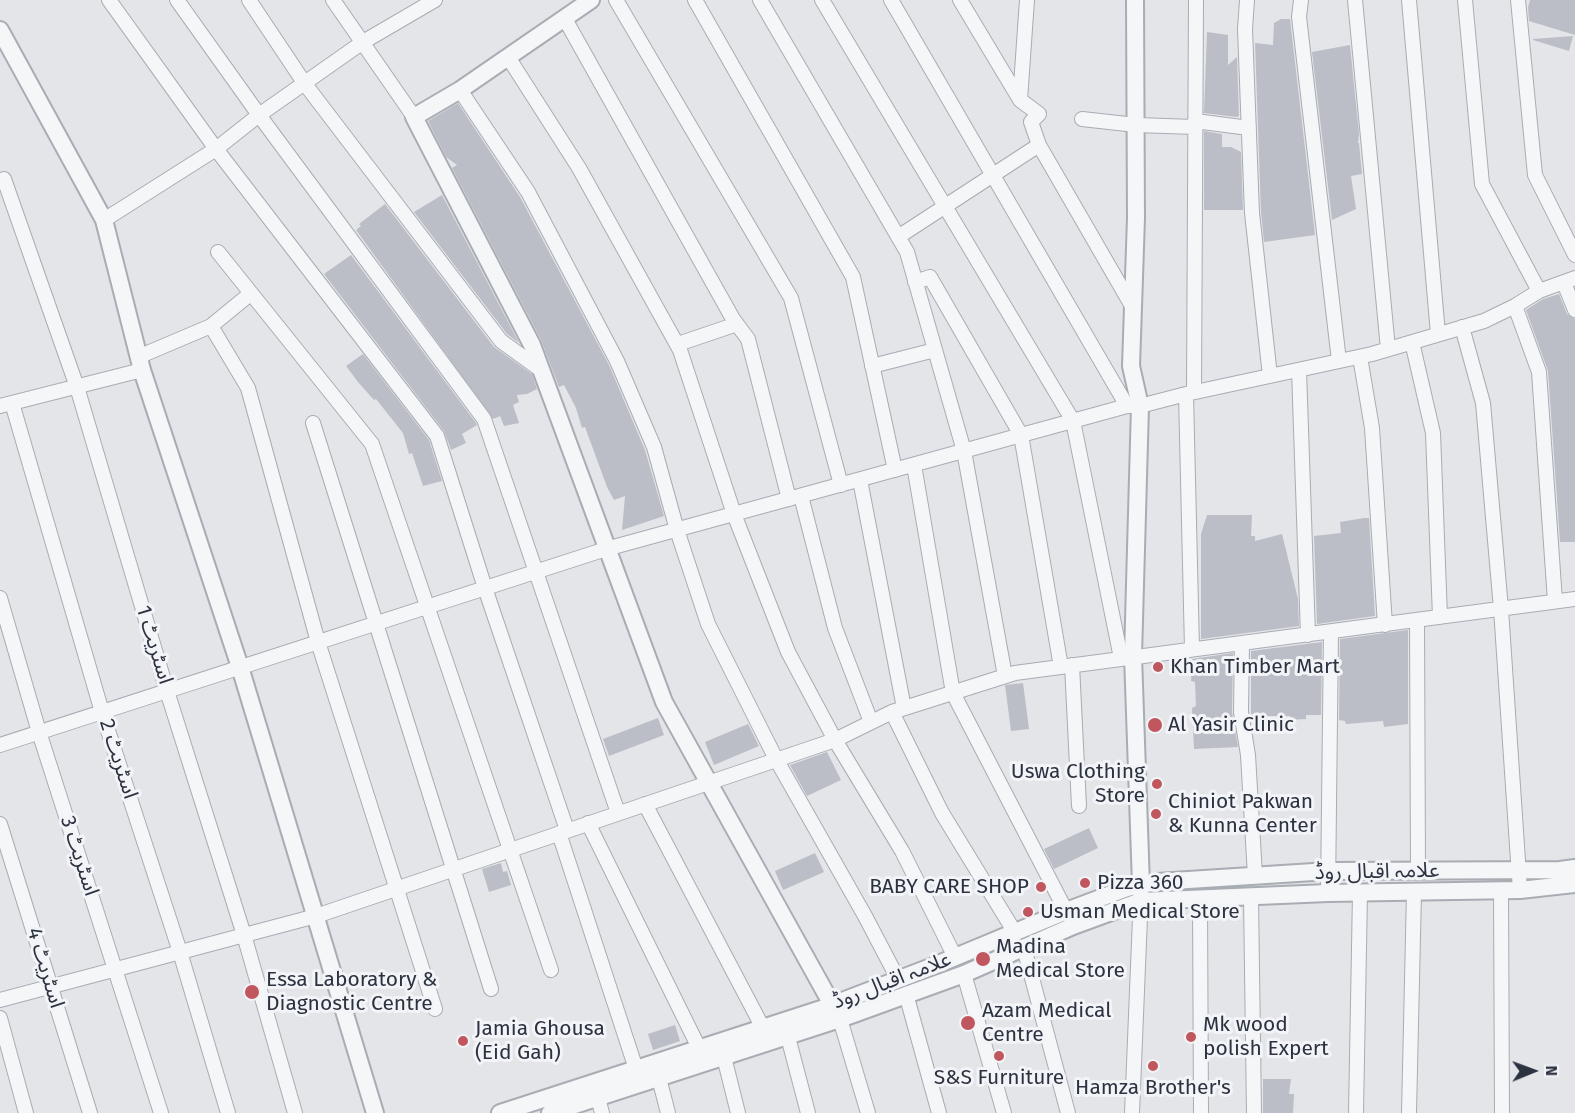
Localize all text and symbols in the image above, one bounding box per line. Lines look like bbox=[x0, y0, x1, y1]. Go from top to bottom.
street label: اسٹریٹ 1 bbox=[130, 603, 178, 687]
place label: Khan Timber Mart bbox=[1170, 654, 1340, 680]
marker: Khan Timber Mart bbox=[1151, 660, 1165, 674]
place label: Al Yasir Clinic bbox=[1168, 712, 1294, 738]
street label: اسٹریٹ 2 bbox=[93, 716, 143, 802]
marker: Al Yasir Clinic bbox=[1146, 716, 1164, 734]
place label: Uswa Clothing Store bbox=[1011, 759, 1145, 809]
marker: Uswa Clothing Store bbox=[1150, 777, 1164, 791]
place label: Chiniot Pakwan & Kunna Center bbox=[1168, 789, 1317, 839]
marker: Chiniot Pakwan & Kunna Center bbox=[1149, 807, 1163, 821]
street label: اسٹریٹ 3 bbox=[54, 813, 104, 899]
street label: علامہ اقبال روڈ bbox=[1314, 858, 1440, 886]
place label: Pizza 360 bbox=[1097, 870, 1184, 896]
place label: BABY CARE SHOP bbox=[869, 874, 1029, 900]
marker: Pizza 360 bbox=[1078, 876, 1092, 890]
marker: BABY CARE SHOP bbox=[1034, 880, 1048, 894]
place label: Usman Medical Store bbox=[1040, 899, 1240, 925]
marker: Usman Medical Store bbox=[1021, 905, 1035, 919]
street label: اسٹریٹ 4 bbox=[21, 925, 69, 1011]
place label: Madina Medical Store bbox=[996, 934, 1125, 984]
street label: علامہ اقبال روڈ bbox=[829, 947, 955, 1015]
marker: Madina Medical Store bbox=[974, 950, 992, 968]
place label: Essa Laboratory & Diagnostic Centre bbox=[266, 967, 437, 1017]
marker: Essa Laboratory & Diagnostic Centre bbox=[243, 983, 261, 1001]
place label: Azam Medical Centre bbox=[982, 998, 1111, 1048]
place label: Mk wood polish Expert bbox=[1203, 1012, 1329, 1062]
marker: Azam Medical Centre bbox=[959, 1014, 977, 1032]
place label: Jamia Ghousa (Eid Gah) bbox=[475, 1016, 605, 1066]
marker: Mk wood polish Expert bbox=[1184, 1030, 1198, 1044]
marker: Jamia Ghousa (Eid Gah) bbox=[456, 1034, 470, 1048]
north arrow bbox=[1503, 1041, 1563, 1101]
marker: S&S Furniture bbox=[992, 1049, 1006, 1063]
marker: Hamza Brother's bbox=[1146, 1059, 1160, 1073]
place label: S&S Furniture bbox=[934, 1065, 1064, 1091]
text: N bbox=[1542, 1065, 1561, 1076]
place label: Hamza Brother's bbox=[1075, 1075, 1231, 1101]

